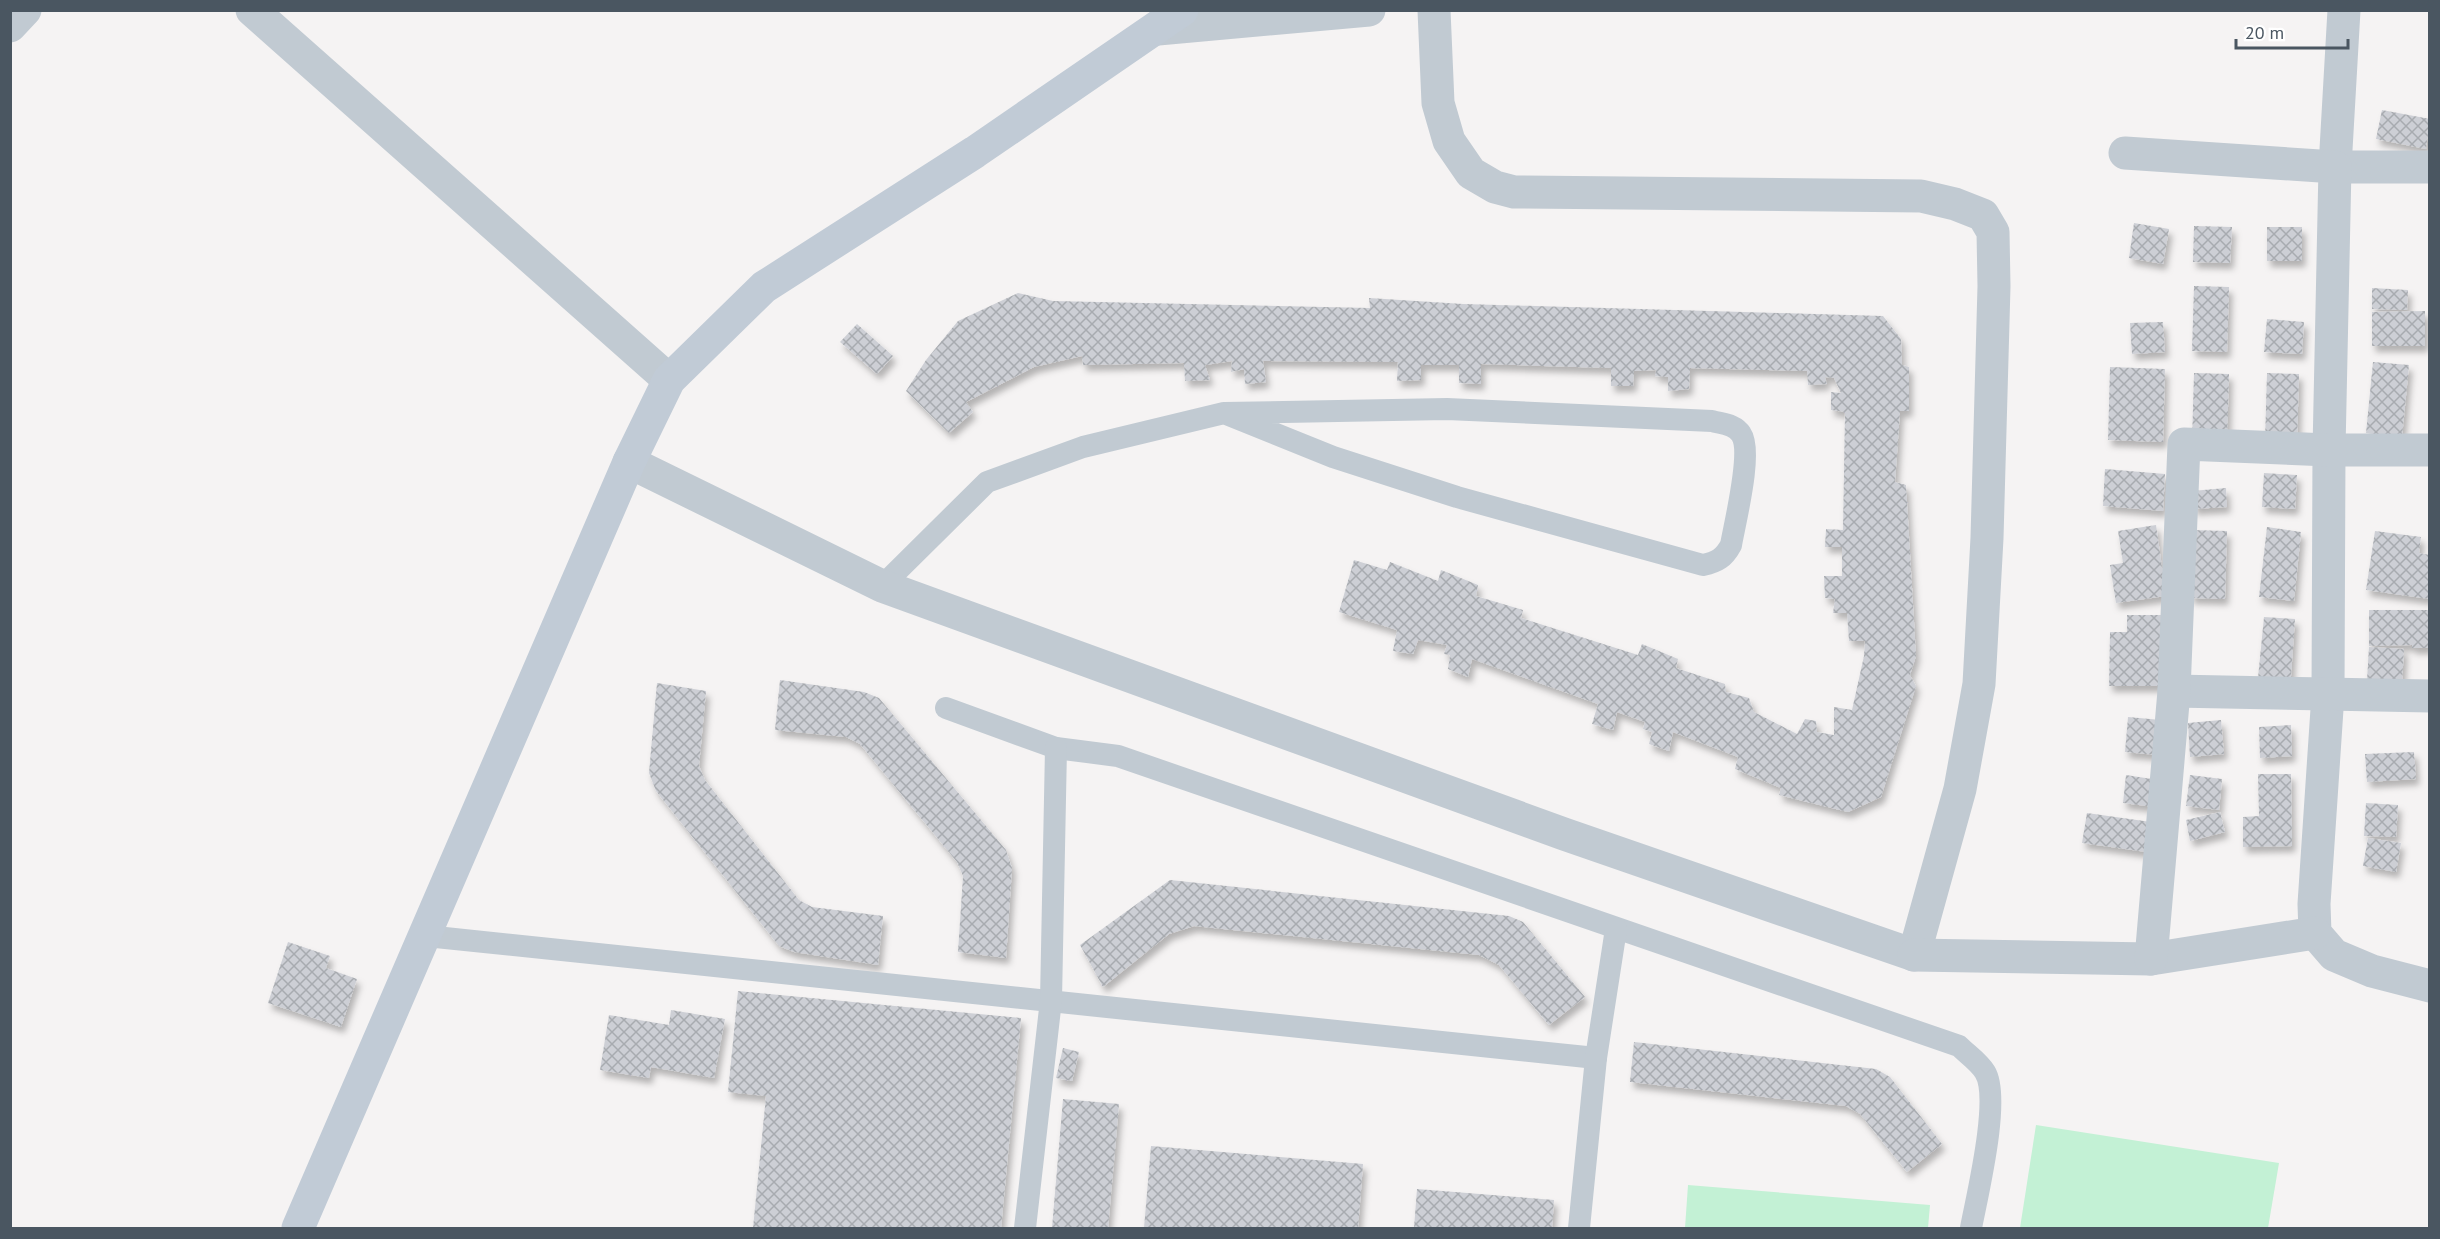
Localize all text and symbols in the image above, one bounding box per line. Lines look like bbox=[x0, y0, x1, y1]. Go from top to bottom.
scale bar bbox=[2236, 12, 2348, 50]
text: 20 m bbox=[2245, 21, 2284, 44]

